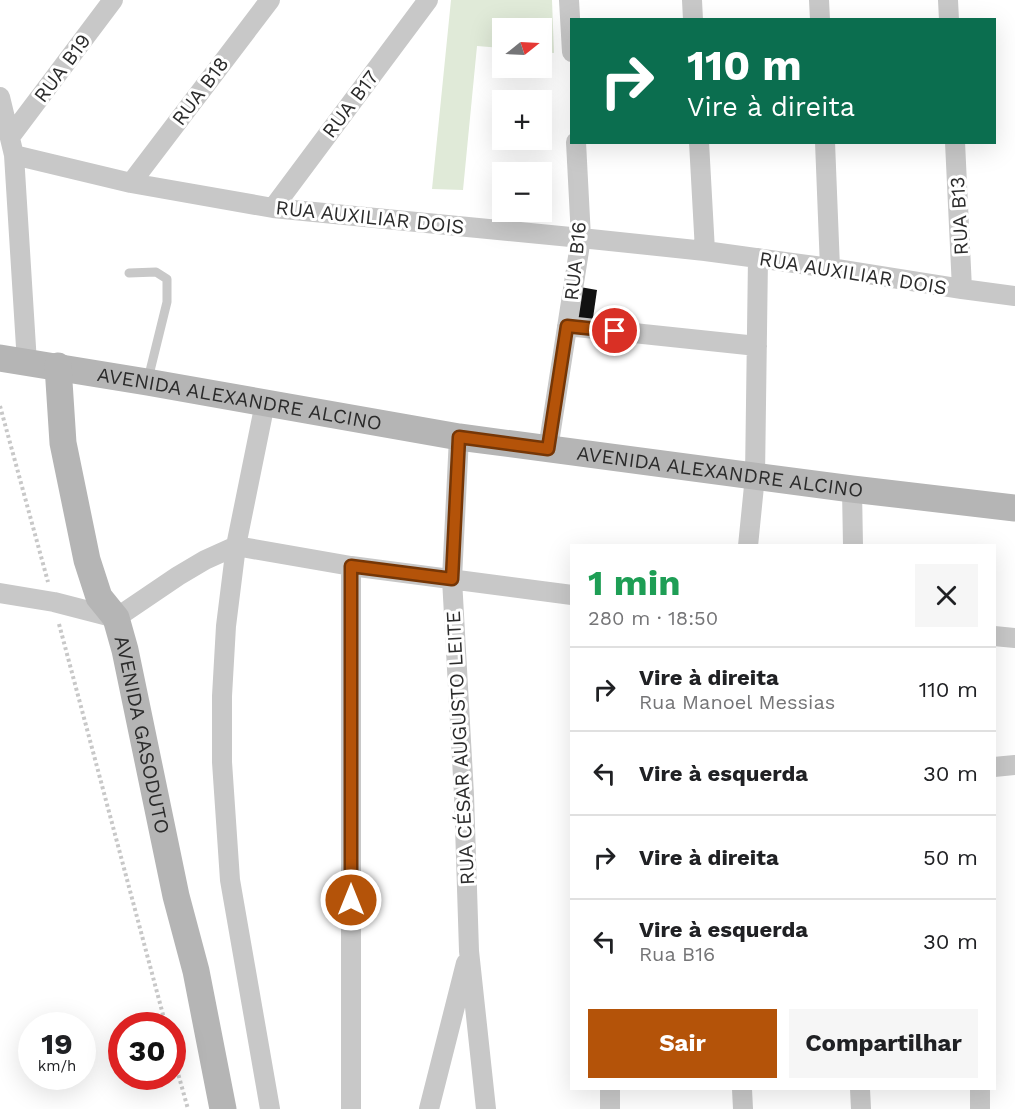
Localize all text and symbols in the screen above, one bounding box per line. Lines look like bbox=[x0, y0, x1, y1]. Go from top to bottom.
north arrow bbox=[492, 18, 552, 78]
map controls bbox=[492, 18, 552, 222]
street label: RUA B19 bbox=[29, 29, 95, 107]
text: 110 m bbox=[687, 41, 802, 90]
icon: right bbox=[588, 42, 666, 120]
street label: RUA B18 bbox=[167, 52, 233, 130]
street label: RUA B17 bbox=[317, 66, 383, 142]
button: + bbox=[492, 90, 552, 150]
text: Vire à direita bbox=[687, 91, 855, 123]
button: − bbox=[492, 162, 552, 222]
street label: RUA B13 bbox=[945, 176, 973, 256]
street label: RUA AUXILIAR DOIS bbox=[274, 195, 466, 239]
street label: RUA B16 bbox=[559, 220, 591, 302]
street label: RUA AUXILIAR DOIS bbox=[757, 246, 949, 300]
pin bbox=[589, 305, 640, 356]
icon: arrive bbox=[598, 314, 631, 347]
street label: AVENIDA ALEXANDRE ALCINO bbox=[95, 362, 384, 435]
street label: AVENIDA ALEXANDRE ALCINO bbox=[575, 441, 865, 502]
text: 1 min bbox=[588, 562, 680, 604]
button: close bbox=[915, 564, 978, 627]
text: 280 m · 18:50 bbox=[588, 606, 718, 630]
street label: RUA CÉSAR AUGUSTO LEITE bbox=[441, 610, 479, 886]
street label: AVENIDA GASODUTO bbox=[109, 633, 175, 836]
text: Vire à direita bbox=[639, 665, 779, 690]
icon: right bbox=[588, 673, 621, 706]
text: 110 m bbox=[919, 677, 978, 702]
text: Rua Manoel Messias bbox=[639, 690, 835, 714]
icon: left bbox=[588, 757, 621, 790]
text: Vire à esquerda bbox=[639, 761, 808, 786]
text: 30 m bbox=[923, 761, 978, 786]
icon: right bbox=[588, 841, 621, 874]
text: Vire à direita bbox=[639, 845, 779, 870]
text: 50 m bbox=[923, 845, 978, 870]
position arrow bbox=[319, 868, 383, 932]
text: Vire à esquerda bbox=[639, 917, 808, 942]
icon: left bbox=[588, 925, 621, 958]
text: 30 m bbox=[923, 929, 978, 954]
text: Rua B16 bbox=[639, 942, 715, 966]
button: Sair bbox=[588, 1009, 777, 1078]
button: Compartilhar bbox=[789, 1009, 978, 1078]
speed limit sign: 30 bbox=[108, 1012, 186, 1090]
text: 19 bbox=[41, 1026, 73, 1061]
text: km/h bbox=[38, 1057, 76, 1075]

